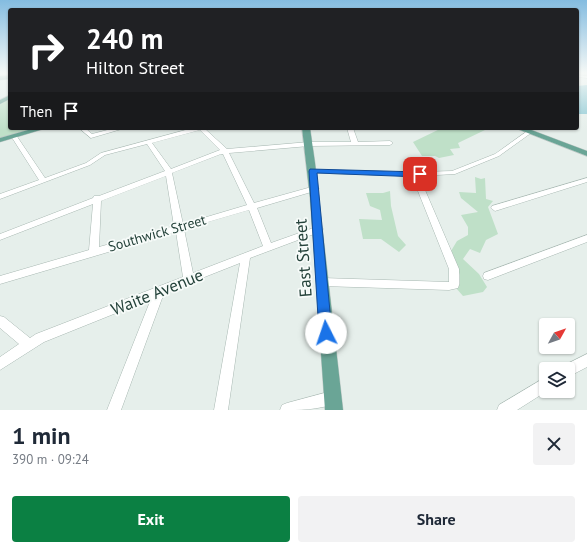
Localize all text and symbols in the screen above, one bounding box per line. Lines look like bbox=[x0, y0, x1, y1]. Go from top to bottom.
text: 240 m bbox=[86, 20, 163, 57]
icon: right bbox=[20, 24, 72, 76]
text: Hilton Street bbox=[86, 56, 184, 79]
icon: arrive bbox=[60, 100, 82, 122]
text: Then bbox=[20, 102, 52, 121]
pin bbox=[403, 157, 437, 191]
icon: arrive bbox=[409, 163, 431, 185]
street label: Southwick Street bbox=[106, 210, 208, 256]
street label: East Street bbox=[289, 218, 317, 298]
street label: Waite Avenue bbox=[108, 264, 206, 320]
position arrow bbox=[305, 312, 347, 354]
north arrow bbox=[539, 318, 575, 354]
map controls bbox=[539, 318, 575, 398]
button: layers bbox=[539, 362, 575, 398]
text: 1 min bbox=[12, 420, 71, 451]
button: close bbox=[533, 423, 575, 465]
text: 390 m · 09:24 bbox=[12, 451, 89, 468]
button: Exit bbox=[12, 496, 290, 542]
button: Share bbox=[298, 496, 575, 542]

